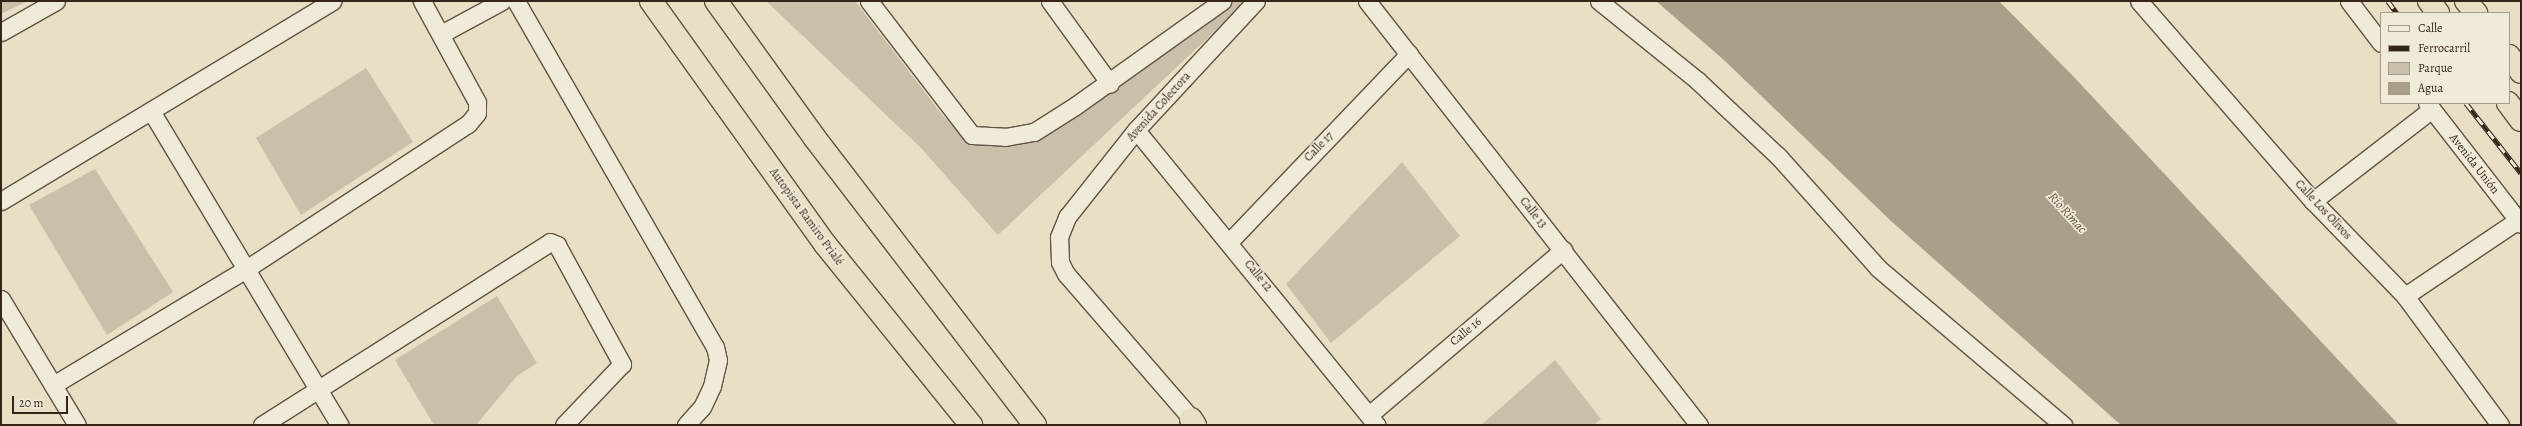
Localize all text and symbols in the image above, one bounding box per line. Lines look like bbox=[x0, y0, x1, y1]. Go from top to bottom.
legend bbox=[2380, 12, 2510, 104]
text: Calle bbox=[2418, 20, 2442, 36]
text: Ferrocarril bbox=[2418, 40, 2470, 56]
text: Parque bbox=[2418, 60, 2453, 76]
street label: Avenida Colectora bbox=[1124, 69, 1194, 145]
text: Agua bbox=[2418, 80, 2443, 96]
street label: Calle 17 bbox=[1301, 129, 1337, 165]
street label: Avenida Unión bbox=[2446, 131, 2502, 197]
street label: Autopista Ramiro Prialé bbox=[766, 165, 846, 269]
street label: Calle Los Olivos bbox=[2292, 177, 2354, 243]
water label: Río Rímac bbox=[2045, 189, 2089, 237]
street label: Calle 13 bbox=[1516, 194, 1550, 232]
street label: Calle 12 bbox=[1241, 257, 1275, 295]
street label: Calle 16 bbox=[1447, 315, 1485, 349]
scale bar bbox=[14, 388, 70, 414]
text: 20 m bbox=[19, 395, 43, 411]

